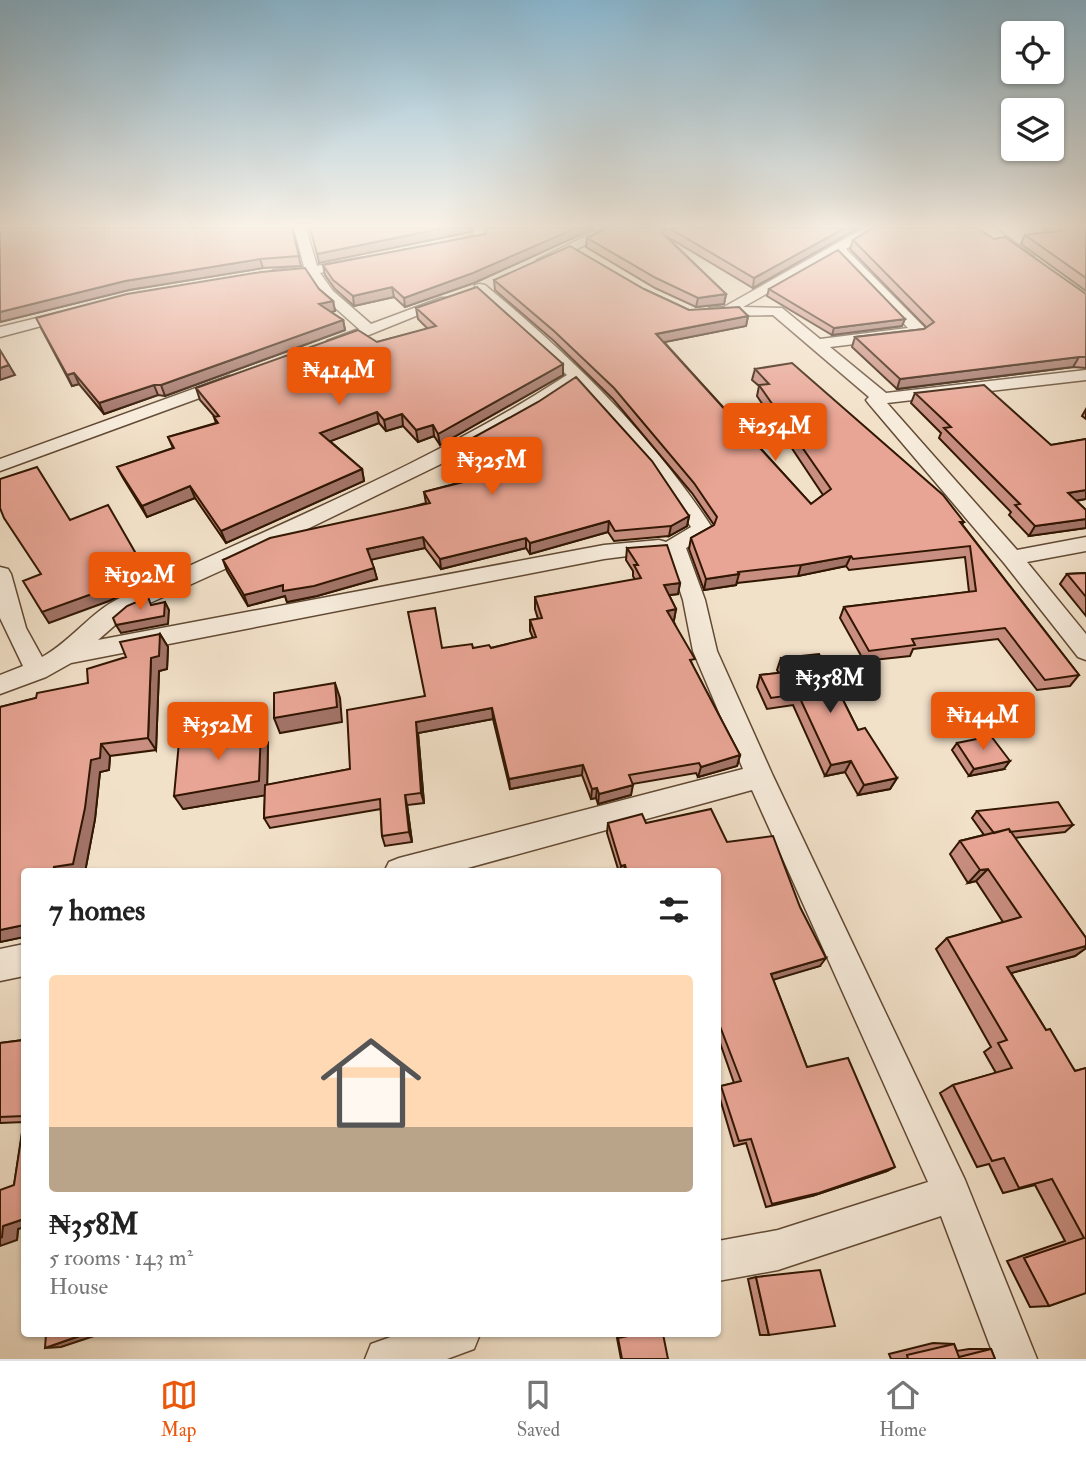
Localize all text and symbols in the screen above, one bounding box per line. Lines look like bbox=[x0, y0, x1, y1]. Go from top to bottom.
map controls bbox=[1001, 21, 1064, 161]
button: locate bbox=[1001, 21, 1064, 84]
button: layers bbox=[1001, 98, 1064, 161]
pin: ₦414M bbox=[290, 348, 388, 407]
text: ₦414M bbox=[303, 355, 375, 384]
pin: ₦254M bbox=[726, 404, 824, 463]
text: ₦254M bbox=[739, 411, 811, 440]
pin: ₦325M bbox=[443, 438, 541, 497]
text: ₦325M bbox=[457, 445, 527, 474]
pin: ₦192M bbox=[91, 552, 189, 612]
text: ₦192M bbox=[105, 560, 175, 589]
pin: ₦358M bbox=[781, 656, 879, 715]
text: ₦358M bbox=[796, 663, 864, 692]
pin: ₦144M bbox=[934, 692, 1032, 752]
text: ₦144M bbox=[947, 700, 1019, 729]
pin: ₦352M bbox=[169, 702, 267, 762]
text: ₦352M bbox=[183, 710, 253, 739]
icon: filters bbox=[655, 891, 693, 929]
text: 7 homes bbox=[49, 892, 145, 929]
icon: home bbox=[308, 1020, 434, 1146]
text: ₦358M bbox=[49, 1206, 138, 1243]
text: 5 rooms · 143 m² bbox=[49, 1243, 193, 1272]
text: House bbox=[49, 1272, 108, 1301]
tab: Map bbox=[160, 1376, 198, 1442]
tab: Saved bbox=[517, 1376, 560, 1442]
tab: Home bbox=[879, 1376, 926, 1442]

